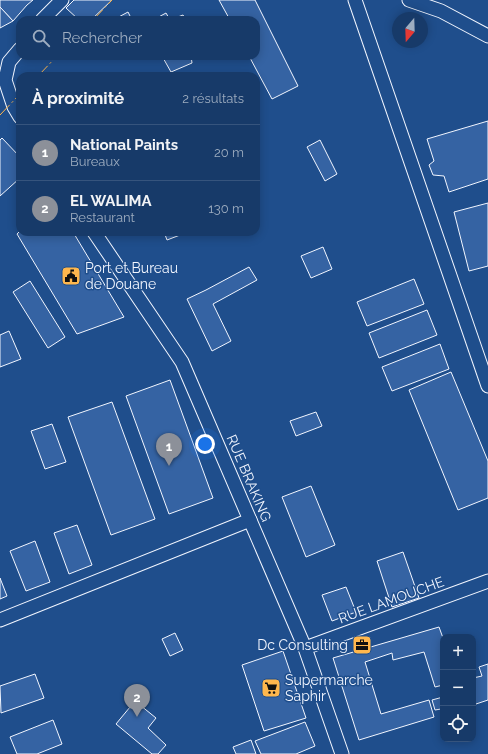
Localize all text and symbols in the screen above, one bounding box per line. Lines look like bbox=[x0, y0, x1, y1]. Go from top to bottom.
north arrow bbox=[392, 12, 428, 48]
search box bbox=[16, 16, 260, 60]
icon: search bbox=[30, 27, 52, 49]
text: Rechercher bbox=[62, 29, 142, 47]
text: À proximité bbox=[32, 88, 124, 108]
text: 2 résultats bbox=[182, 91, 244, 106]
text: National Paints bbox=[70, 136, 178, 154]
text: 1 bbox=[42, 145, 48, 160]
text: 20 m bbox=[214, 145, 244, 160]
text: Bureaux bbox=[70, 154, 120, 169]
text: EL WALIMA bbox=[70, 192, 152, 210]
text: 2 bbox=[41, 201, 49, 216]
text: 130 m bbox=[208, 201, 244, 216]
text: Restaurant bbox=[70, 210, 135, 225]
place label: Port et Bureau de Douane bbox=[85, 260, 178, 292]
public building icon: Port et Bureau de Douane bbox=[60, 265, 82, 287]
street label: RUE BRAKING bbox=[223, 432, 275, 524]
pin: 1 bbox=[156, 433, 182, 466]
your location bbox=[195, 434, 215, 454]
street label: RUE LAMOUCHE bbox=[336, 573, 446, 627]
office icon: Dc Consulting bbox=[351, 634, 373, 656]
map controls bbox=[440, 634, 476, 742]
button: + bbox=[440, 634, 476, 670]
place label: Dc Consulting bbox=[257, 637, 348, 653]
button: − bbox=[440, 670, 476, 706]
place label: Supermarche Saphir bbox=[285, 672, 373, 704]
supermarket icon: Supermarche Saphir bbox=[260, 677, 282, 699]
pin: 2 bbox=[124, 684, 150, 717]
button: locate bbox=[440, 706, 476, 742]

